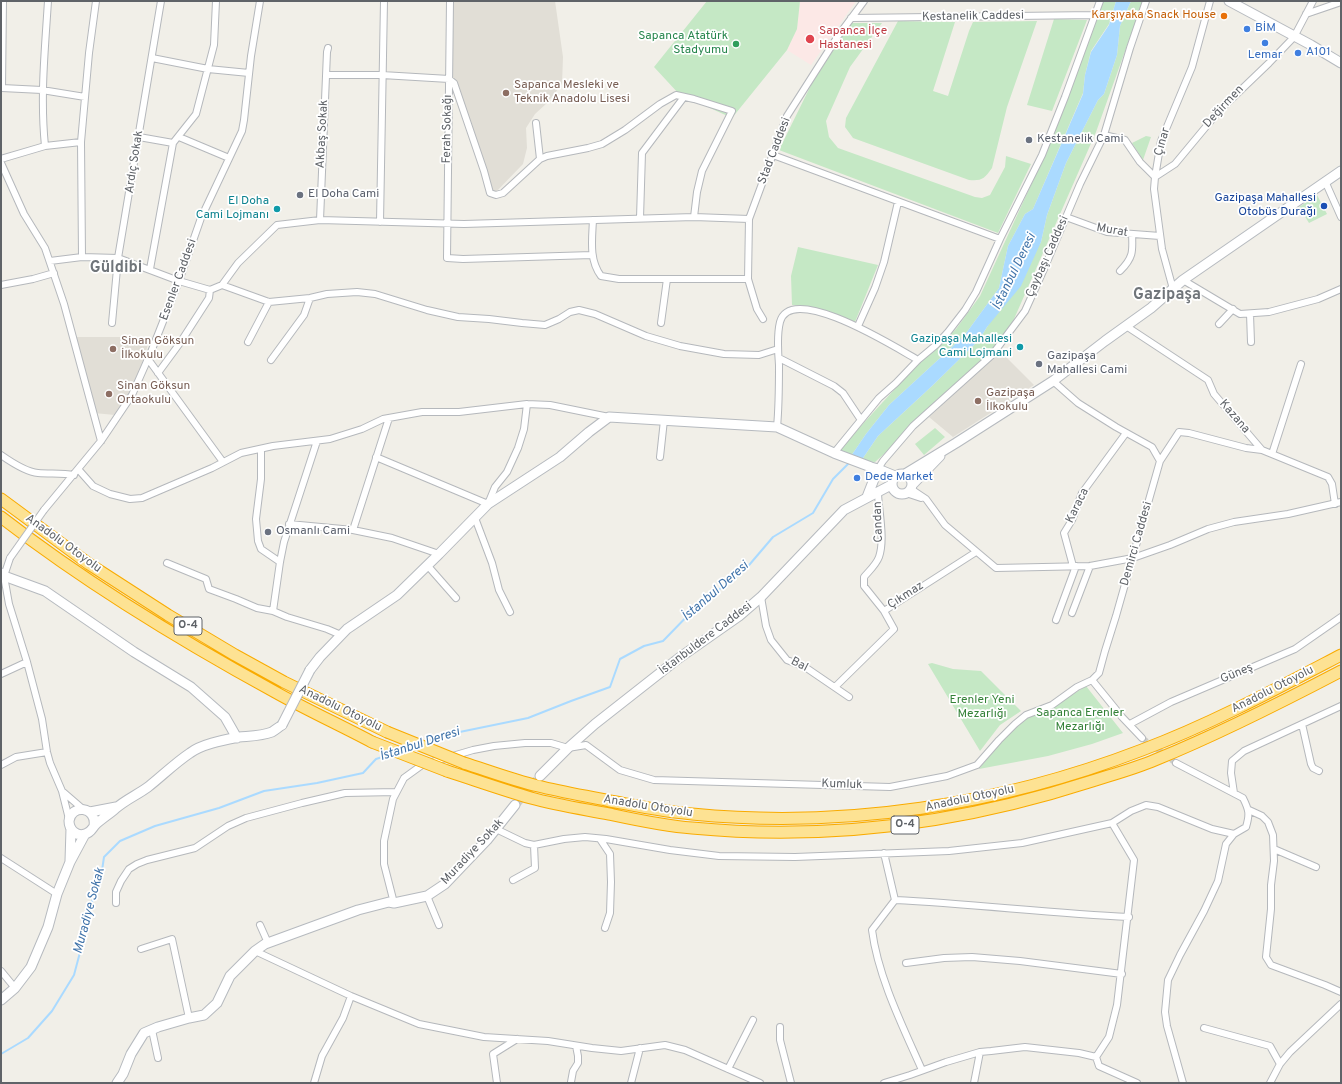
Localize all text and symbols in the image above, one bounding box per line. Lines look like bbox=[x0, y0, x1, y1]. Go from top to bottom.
street label: Kestanelik Caddesi bbox=[922, 9, 1024, 25]
place label: Karşıyaka Snack House bbox=[1091, 9, 1216, 23]
marker: Karşıyaka Snack House bbox=[1219, 11, 1229, 21]
place label: BİM bbox=[1255, 22, 1276, 36]
marker: BİM bbox=[1242, 24, 1252, 34]
place label: Sapanca İlçe Hastanesi bbox=[819, 25, 887, 53]
place label: Sapanca Atatürk Stadyumu bbox=[638, 30, 728, 58]
marker: Sapanca İlçe Hastanesi bbox=[804, 33, 816, 45]
marker: Lemar bbox=[1260, 38, 1270, 48]
marker: Sapanca Atatürk Stadyumu bbox=[731, 39, 741, 49]
place label: A101 bbox=[1306, 46, 1331, 60]
marker: A101 bbox=[1293, 48, 1303, 58]
place label: Lemar bbox=[1248, 49, 1282, 63]
place label: Sapanca Mesleki ve Teknik Anadolu Lisesi bbox=[514, 79, 630, 107]
street label: Değirmen bbox=[1201, 83, 1247, 131]
marker: Sapanca Mesleki ve Teknik Anadolu Lisesi bbox=[501, 88, 511, 98]
street label: Ferah Sokağı bbox=[440, 94, 456, 164]
street label: Akbaş Sokak bbox=[314, 99, 332, 169]
street label: Stad Caddesi bbox=[756, 116, 794, 186]
street label: Çınar bbox=[1152, 126, 1174, 158]
street label: Ardıç Sokak bbox=[123, 130, 147, 194]
place label: Kestanelik Cami bbox=[1037, 133, 1124, 147]
marker: Kestanelik Cami bbox=[1024, 135, 1034, 145]
place label: El Doha Cami bbox=[308, 188, 379, 202]
marker: El Doha Cami bbox=[295, 190, 305, 200]
place label: Gazipaşa Mahallesi Otobüs Durağı bbox=[1214, 192, 1316, 220]
place label: El Doha Cami Lojmanı bbox=[196, 195, 269, 223]
marker: Gazipaşa Mahallesi Otobüs Durağı bbox=[1319, 201, 1329, 211]
marker: El Doha Cami Lojmanı bbox=[272, 204, 282, 214]
street label: Çaybaşı Caddesi bbox=[1024, 214, 1072, 300]
street label: Murat bbox=[1095, 221, 1129, 241]
water label: İstanbul Deresi bbox=[990, 231, 1040, 313]
street label: Esenler Caddesi bbox=[158, 237, 200, 323]
district label: Güldibi bbox=[90, 259, 142, 279]
district label: Gazipaşa bbox=[1133, 286, 1201, 306]
place label: Gazipaşa Mahallesi Cami Lojmani bbox=[910, 333, 1012, 361]
place label: Sinan Göksun İlkokulu bbox=[121, 335, 194, 363]
marker: Gazipaşa Mahallesi Cami Lojmani bbox=[1015, 342, 1025, 352]
marker: Sinan Göksun İlkokulu bbox=[108, 344, 118, 354]
place label: Gazipaşa Mahallesi Cami bbox=[1047, 350, 1127, 378]
marker: Gazipaşa Mahallesi Cami bbox=[1034, 359, 1044, 369]
place label: Sinan Göksun Ortaokulu bbox=[117, 380, 190, 408]
place label: Gazipaşa İlkokulu bbox=[986, 387, 1035, 415]
marker: Sinan Göksun Ortaokulu bbox=[104, 389, 114, 399]
marker: Gazipaşa İlkokulu bbox=[973, 396, 983, 406]
street label: Kazana bbox=[1216, 397, 1252, 437]
place label: Dede Market bbox=[865, 471, 933, 485]
marker: Dede Market bbox=[852, 473, 862, 483]
street label: Karaca bbox=[1063, 486, 1093, 526]
street label: Demirci Caddesi bbox=[1118, 500, 1156, 588]
street label: Candan bbox=[871, 501, 887, 543]
street label: Anadolu Otoyolu bbox=[22, 512, 104, 576]
place label: Osmanlı Cami bbox=[276, 525, 350, 539]
marker: Osmanlı Cami bbox=[263, 527, 273, 537]
water label: İstanbul Deresi bbox=[680, 559, 752, 625]
street label: Çıkmaz bbox=[885, 579, 927, 613]
street label: İstanbuldere Caddesi bbox=[657, 599, 755, 679]
road number: O-4 bbox=[174, 617, 202, 635]
street label: Bal bbox=[788, 655, 810, 675]
street label: Güneş bbox=[1219, 661, 1255, 687]
street label: Anadolu Otoyolu bbox=[1229, 663, 1317, 717]
street label: Anadolu Otoyolu bbox=[296, 683, 384, 735]
park label: Erenler Yeni Mezarlığı bbox=[950, 694, 1014, 722]
park label: Sapanca Erenler Mezarlığı bbox=[1036, 707, 1124, 735]
water label: İstanbul Deresi bbox=[378, 725, 462, 765]
street label: Kumluk bbox=[821, 777, 863, 793]
street label: Anadolu Otoyolu bbox=[924, 783, 1016, 815]
street label: Anadolu Otoyolu bbox=[602, 793, 694, 821]
street label: Muradiye Sokak bbox=[439, 816, 507, 888]
road number: O-4 bbox=[891, 816, 919, 834]
water label: Muradiye Sokak bbox=[71, 866, 109, 956]

